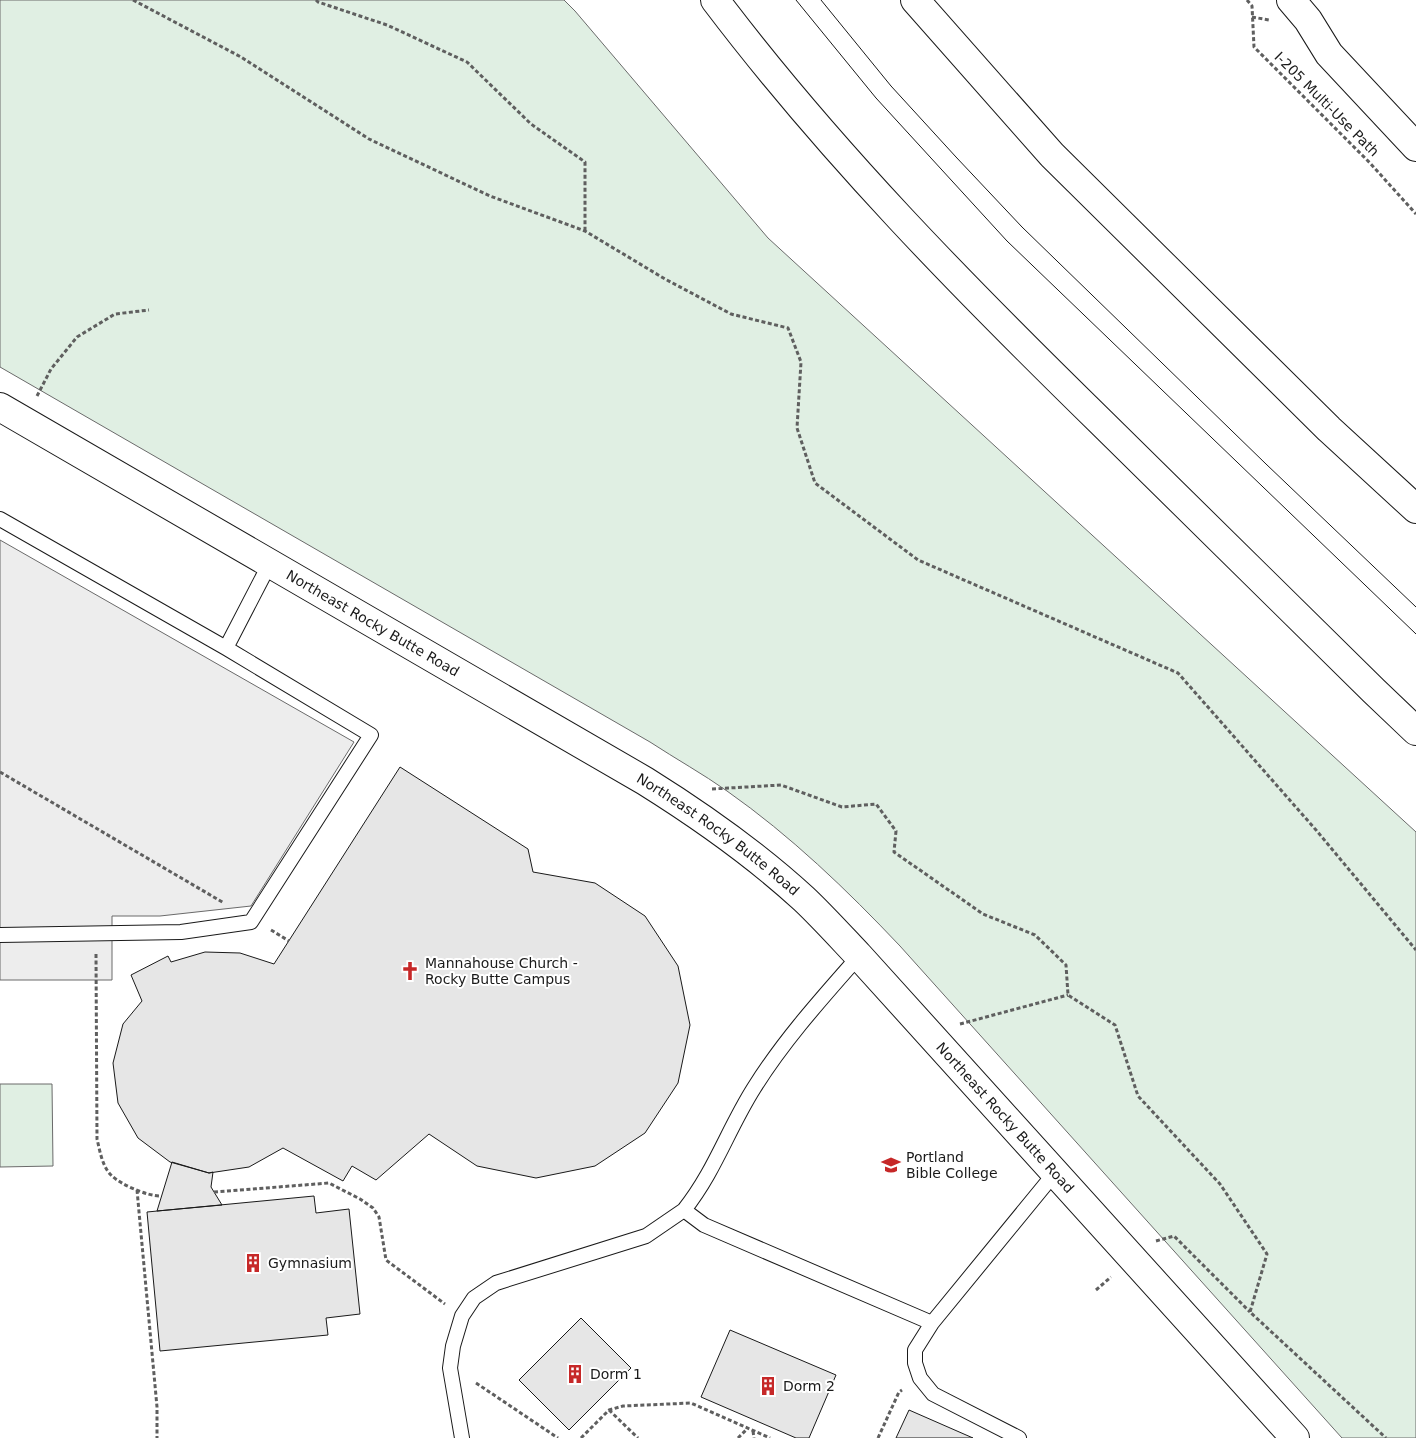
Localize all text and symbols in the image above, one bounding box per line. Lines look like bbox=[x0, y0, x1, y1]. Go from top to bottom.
street label: I-205 Multi-Use Path bbox=[1271, 48, 1383, 160]
street label: Northeast Rocky Butte Road bbox=[284, 567, 462, 680]
street label: Northeast Rocky Butte Road bbox=[634, 770, 802, 899]
place label: Mannahouse Church - Rocky Butte Campus bbox=[425, 955, 578, 987]
church icon: Mannahouse Church - Rocky Butte Campus bbox=[399, 960, 421, 982]
street label: Northeast Rocky Butte Road bbox=[933, 1039, 1077, 1196]
place label: Portland Bible College bbox=[906, 1149, 998, 1181]
school or university icon: Portland Bible College bbox=[880, 1154, 902, 1176]
building icon: Gymnasium bbox=[242, 1252, 264, 1274]
place label: Gymnasium bbox=[268, 1255, 352, 1271]
building icon: Dorm 1 bbox=[564, 1363, 586, 1385]
place label: Dorm 1 bbox=[590, 1366, 642, 1382]
building icon: Dorm 2 bbox=[757, 1375, 779, 1397]
place label: Dorm 2 bbox=[783, 1378, 835, 1394]

